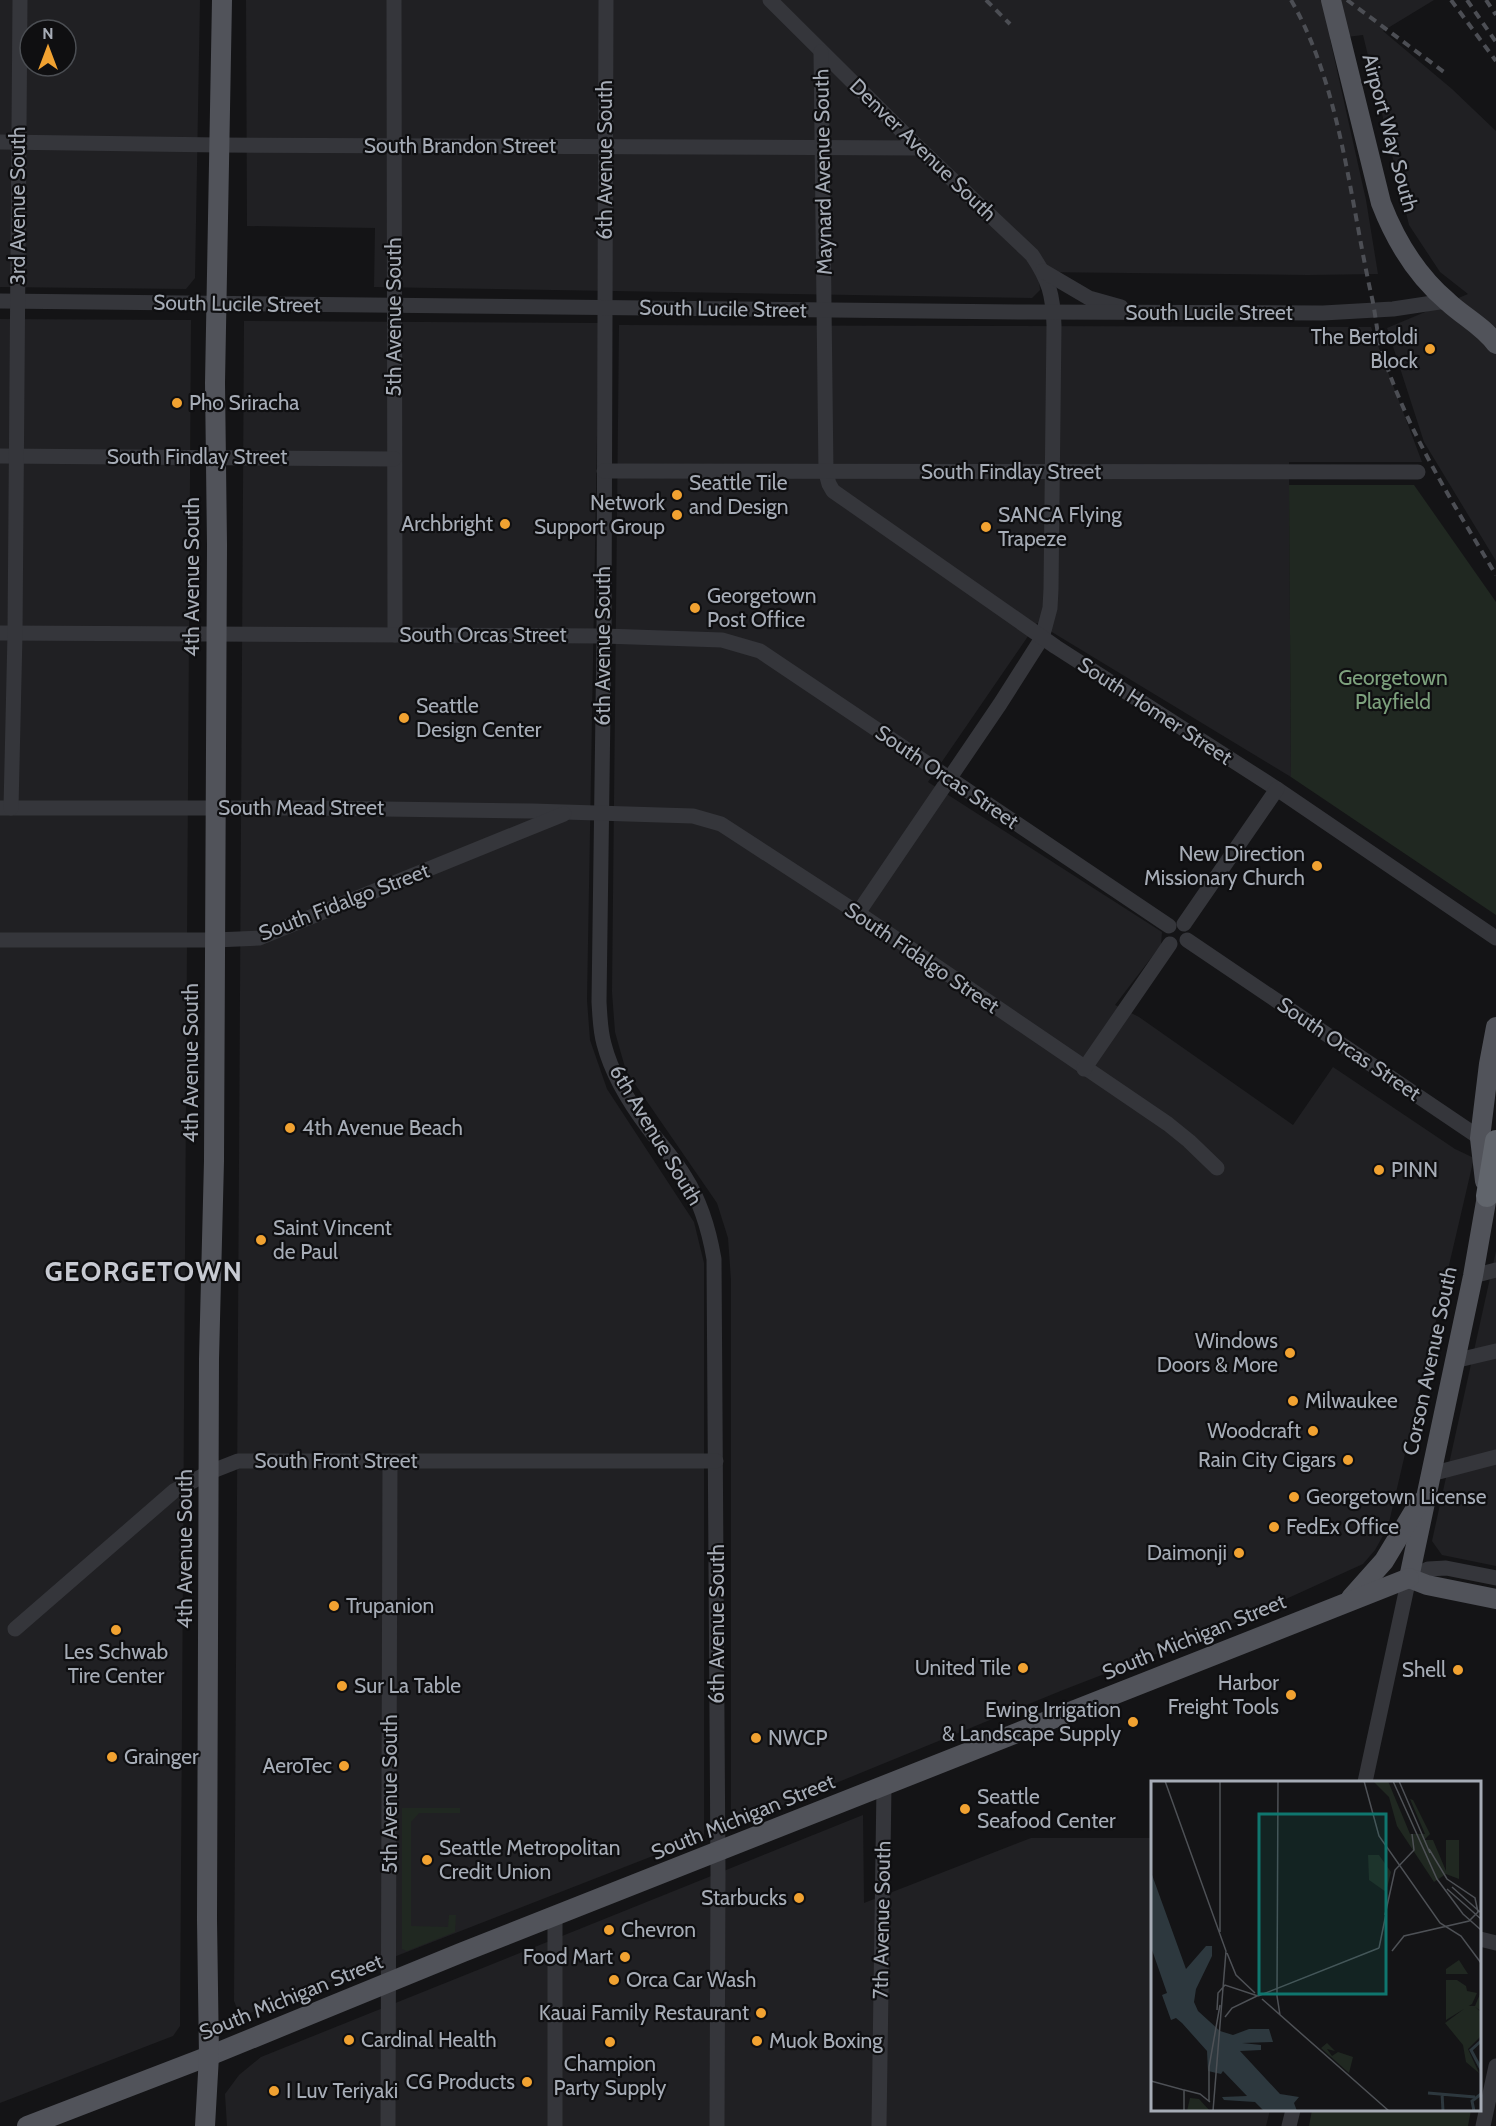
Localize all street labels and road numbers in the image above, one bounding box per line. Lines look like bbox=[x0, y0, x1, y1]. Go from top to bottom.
street label: Airport Way South bbox=[1357, 51, 1424, 215]
street label: Maynard Avenue South bbox=[808, 69, 837, 275]
street label: Denver Avenue South bbox=[845, 73, 1002, 226]
street label: 6th Avenue South bbox=[592, 80, 617, 240]
street label: 3rd Avenue South bbox=[5, 127, 30, 285]
street label: South Brandon Street bbox=[364, 133, 556, 158]
street label: 5th Avenue South bbox=[381, 237, 406, 397]
street label: South Lucile Street bbox=[153, 290, 321, 317]
street label: South Lucile Street bbox=[639, 295, 807, 322]
street label: South Lucile Street bbox=[1125, 300, 1293, 325]
street label: South Findlay Street bbox=[107, 444, 287, 469]
street label: South Findlay Street bbox=[921, 459, 1101, 484]
street label: 4th Avenue South bbox=[179, 497, 204, 657]
street label: 6th Avenue South bbox=[590, 566, 615, 726]
street label: South Orcas Street bbox=[399, 622, 567, 647]
street label: South Homer Street bbox=[1074, 651, 1237, 770]
street label: South Orcas Street bbox=[871, 719, 1024, 834]
street label: South Mead Street bbox=[218, 795, 384, 820]
street label: South Fidalgo Street bbox=[255, 857, 433, 946]
street label: South Fidalgo Street bbox=[840, 897, 1004, 1018]
street label: 4th Avenue South bbox=[178, 983, 203, 1143]
street label: South Orcas Street bbox=[1273, 991, 1426, 1106]
street label: 6th Avenue South bbox=[605, 1060, 708, 1210]
street label: Corson Avenue South bbox=[1397, 1264, 1462, 1457]
street label: South Front Street bbox=[254, 1448, 418, 1473]
street label: 4th Avenue South bbox=[172, 1469, 197, 1629]
street label: 6th Avenue South bbox=[704, 1544, 729, 1704]
street label: South Michigan Street bbox=[1098, 1588, 1289, 1685]
street label: 5th Avenue South bbox=[377, 1714, 402, 1874]
street label: South Michigan Street bbox=[647, 1768, 838, 1865]
street label: 7th Avenue South bbox=[868, 1841, 895, 1999]
street label: South Michigan Street bbox=[195, 1948, 386, 2045]

